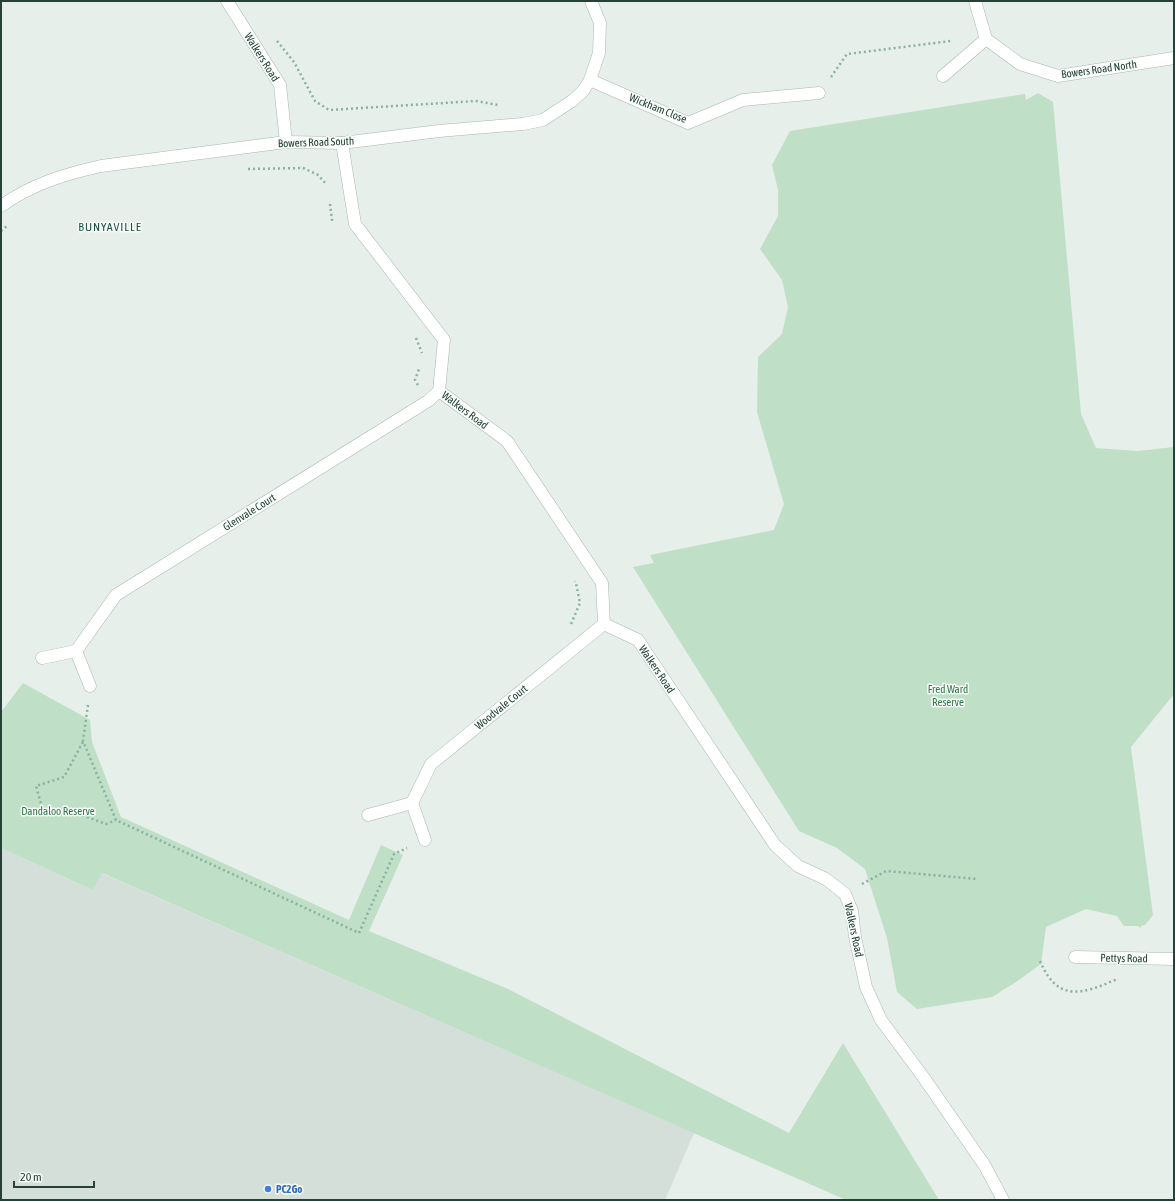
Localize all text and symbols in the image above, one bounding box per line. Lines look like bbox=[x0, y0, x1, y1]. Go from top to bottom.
street label: Walkers Road bbox=[242, 31, 282, 83]
street label: Bowers Road North bbox=[1060, 58, 1138, 80]
street label: Wickham Close bbox=[627, 91, 689, 125]
street label: Bowers Road South bbox=[278, 135, 354, 149]
district label: BUNYAVILLE bbox=[78, 220, 142, 234]
street label: Walkers Road bbox=[439, 389, 491, 431]
street label: Glenvale Court bbox=[221, 491, 277, 533]
street label: Walkers Road bbox=[637, 643, 677, 695]
street label: Woodvale Court bbox=[472, 682, 530, 732]
park label: Fred Ward Reserve bbox=[928, 683, 968, 708]
park label: Dandaloo Reserve bbox=[21, 805, 95, 817]
street label: Walkers Road bbox=[842, 902, 866, 958]
street label: Pettys Road bbox=[1100, 952, 1148, 964]
scale bar bbox=[14, 1163, 94, 1189]
text: 20 m bbox=[20, 1170, 42, 1184]
place label: PC2Go bbox=[276, 1183, 303, 1195]
marker: PC2Go bbox=[263, 1184, 273, 1194]

